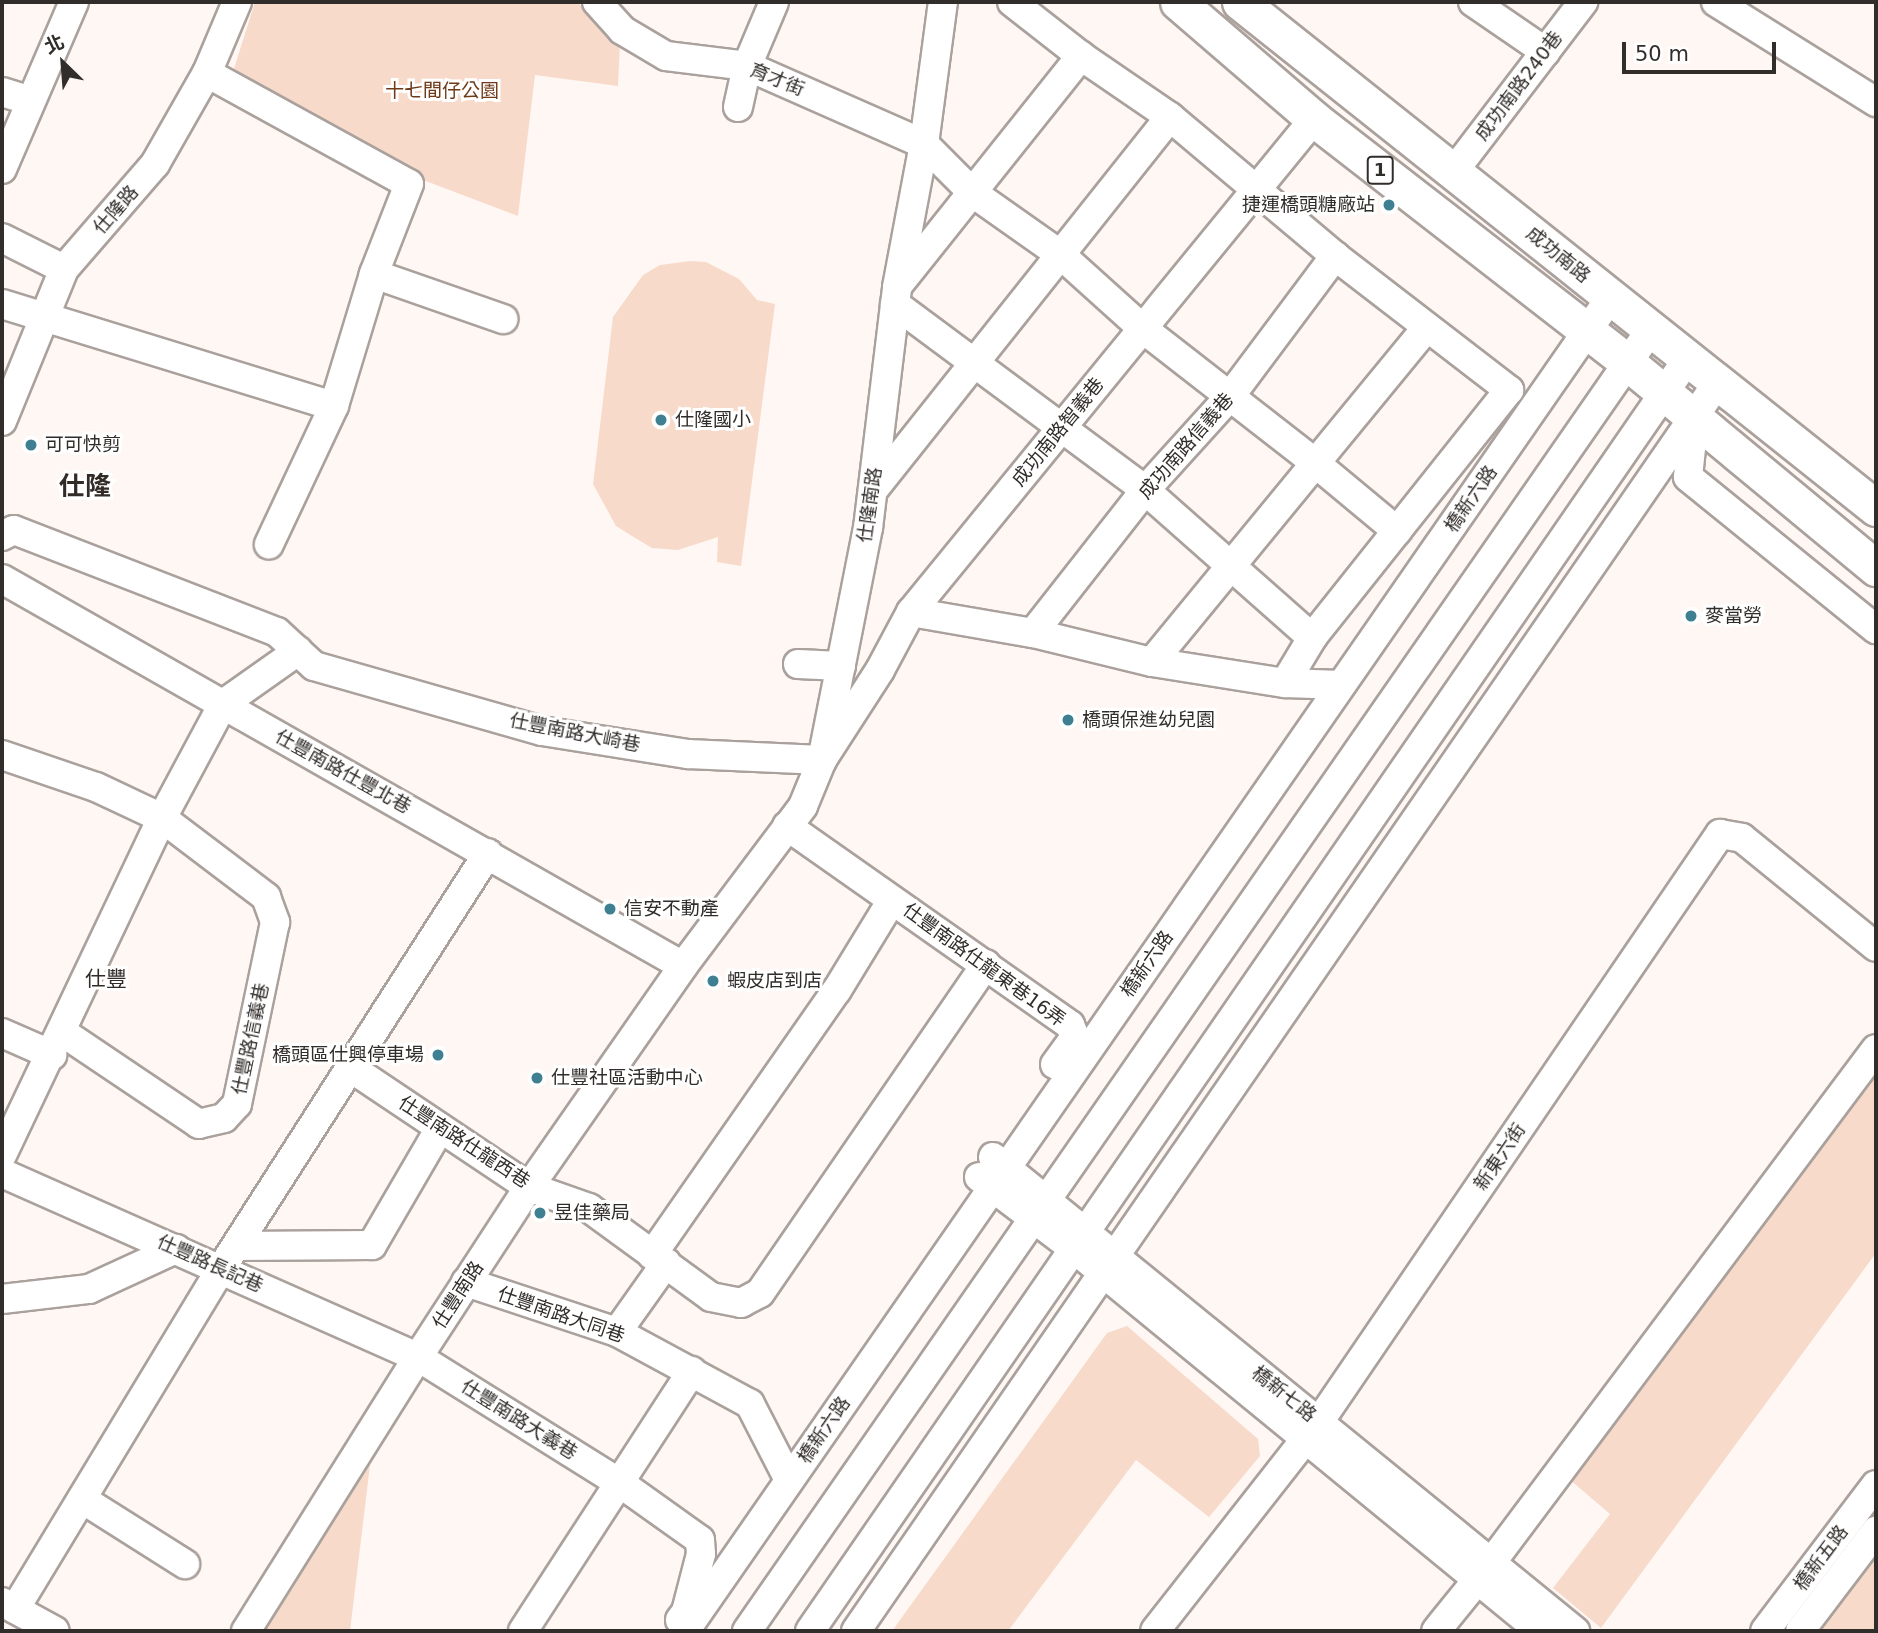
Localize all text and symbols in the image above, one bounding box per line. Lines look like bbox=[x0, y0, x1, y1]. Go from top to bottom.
street label: 成功南路240巷 bbox=[1470, 27, 1568, 145]
north arrow bbox=[28, 28, 98, 98]
scale bar bbox=[1626, 28, 1780, 72]
text: 北 bbox=[41, 30, 67, 58]
text: 50 m bbox=[1635, 42, 1689, 66]
street label: 育才街 bbox=[746, 59, 808, 101]
park label: 十七間仔公園 bbox=[385, 80, 499, 102]
road number: 1 bbox=[1366, 155, 1394, 184]
street label: 仕隆路 bbox=[89, 181, 143, 239]
place label: 捷運橋頭糖廠站 bbox=[1242, 194, 1375, 216]
marker: 捷運橋頭糖廠站 bbox=[1381, 197, 1397, 213]
street label: 成功南路 bbox=[1521, 222, 1595, 288]
street label: 成功南路智義巷 bbox=[1007, 373, 1109, 491]
street label: 成功南路信義巷 bbox=[1134, 388, 1238, 504]
place label: 仕隆國小 bbox=[675, 409, 751, 431]
marker: 仕隆國小 bbox=[653, 412, 669, 428]
place label: 可可快剪 bbox=[45, 434, 121, 456]
marker: 可可快剪 bbox=[23, 437, 39, 453]
street label: 橋新六路 bbox=[1440, 461, 1502, 537]
street label: 仕隆南路 bbox=[853, 466, 887, 544]
district label: 仕隆 bbox=[59, 471, 111, 503]
place label: 麥當勞 bbox=[1705, 605, 1762, 627]
marker: 麥當勞 bbox=[1683, 608, 1699, 624]
street label: 仕豐南路大崎巷 bbox=[508, 709, 642, 757]
place label: 橋頭保進幼兒園 bbox=[1082, 709, 1215, 731]
marker: 橋頭保進幼兒園 bbox=[1060, 712, 1076, 728]
street label: 仕豐南路仕豐北巷 bbox=[271, 725, 415, 819]
place label: 信安不動產 bbox=[624, 898, 719, 920]
street label: 仕豐南路仕龍東巷16弄 bbox=[898, 898, 1070, 1032]
marker: 信安不動產 bbox=[602, 901, 618, 917]
street label: 橋新六路 bbox=[1116, 926, 1178, 1002]
district label: 仕豐 bbox=[85, 966, 127, 992]
place label: 蝦皮店到店 bbox=[727, 970, 822, 992]
marker: 蝦皮店到店 bbox=[705, 973, 721, 989]
street label: 仕豐路信義巷 bbox=[228, 981, 274, 1097]
place label: 橋頭區仕興停車場 bbox=[272, 1044, 424, 1066]
marker: 橋頭區仕興停車場 bbox=[430, 1047, 446, 1063]
place label: 仕豐社區活動中心 bbox=[551, 1067, 703, 1089]
marker: 仕豐社區活動中心 bbox=[529, 1070, 545, 1086]
street label: 仕豐南路仕龍西巷 bbox=[394, 1091, 534, 1193]
street label: 新東六街 bbox=[1469, 1119, 1531, 1195]
place label: 昱佳藥局 bbox=[554, 1202, 630, 1224]
marker: 昱佳藥局 bbox=[532, 1205, 548, 1221]
street label: 仕豐路長記巷 bbox=[153, 1230, 267, 1298]
street label: 仕豐南路 bbox=[428, 1257, 488, 1333]
street label: 仕豐南路大同巷 bbox=[494, 1283, 628, 1347]
street label: 橋新七路 bbox=[1247, 1361, 1321, 1427]
street label: 仕豐南路大義巷 bbox=[457, 1375, 581, 1465]
street label: 橋新六路 bbox=[793, 1392, 855, 1468]
street label: 橋新五路 bbox=[1789, 1521, 1853, 1595]

